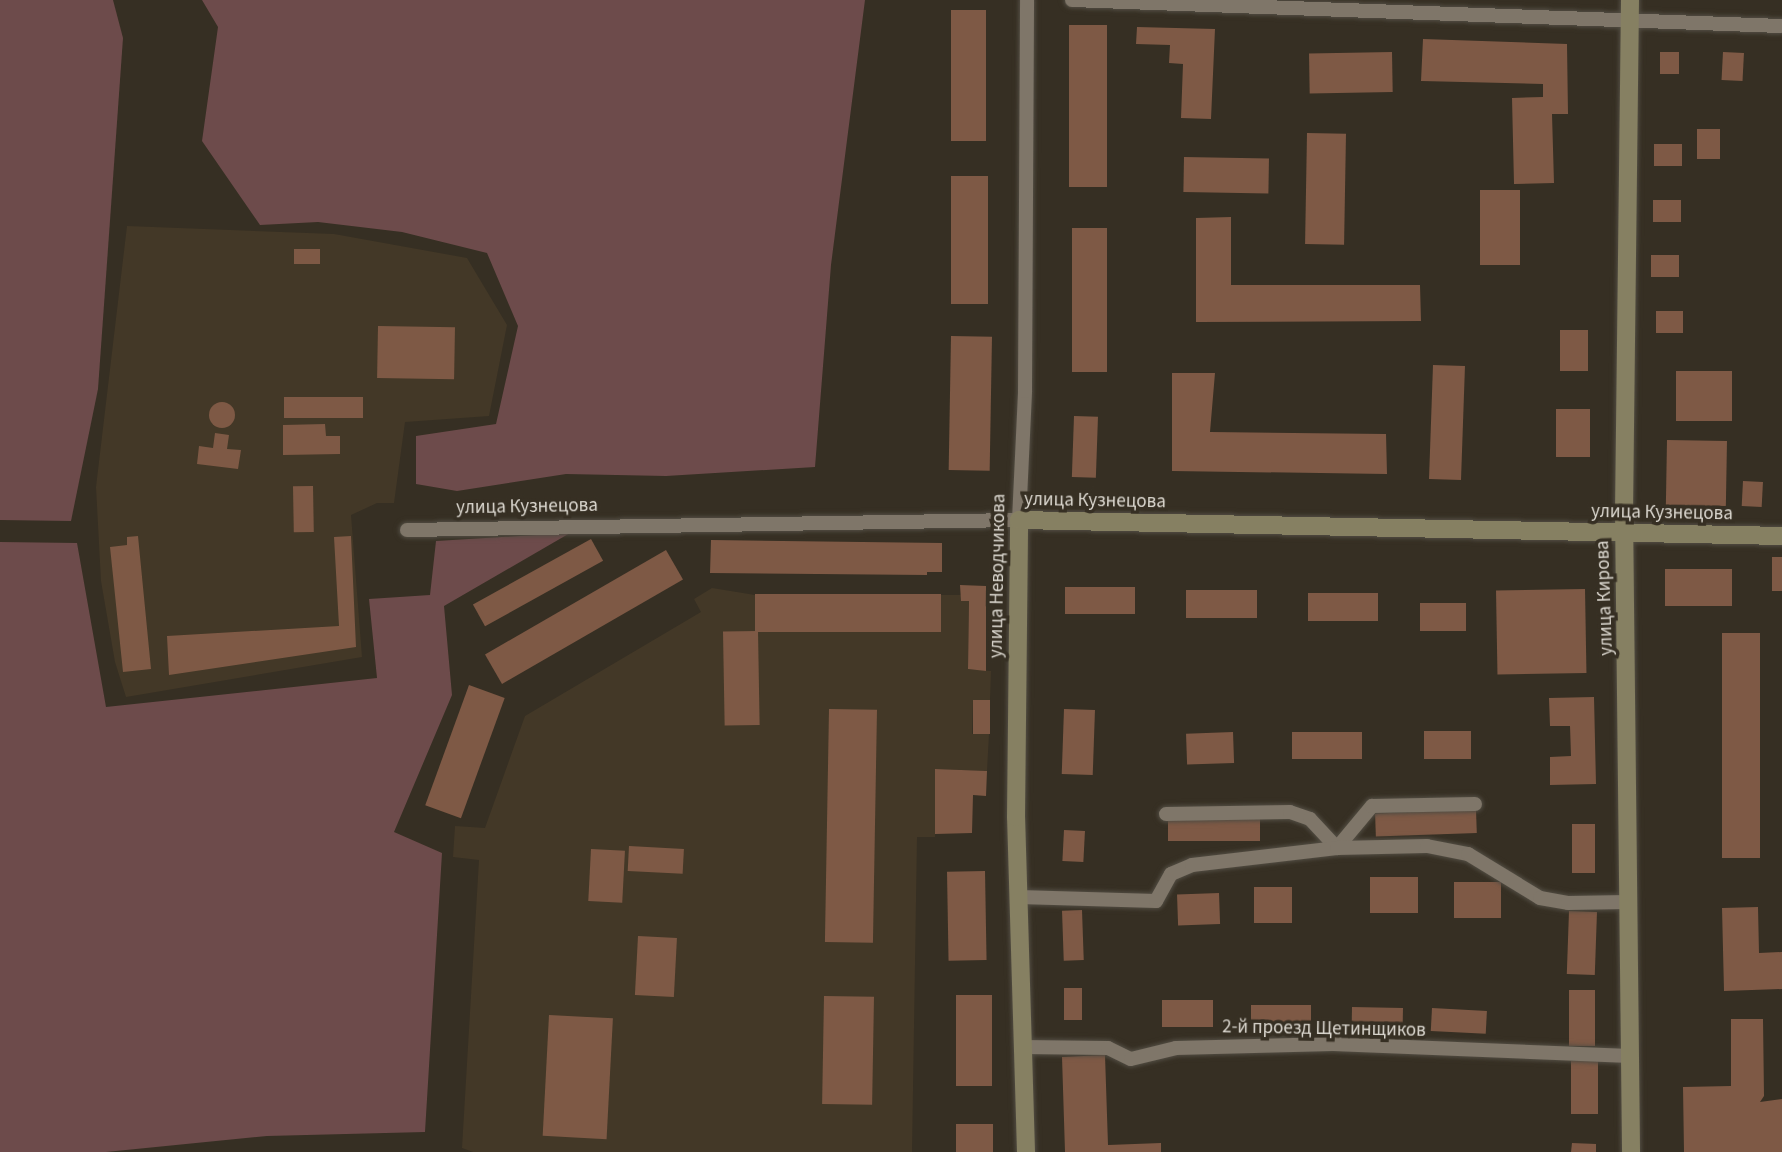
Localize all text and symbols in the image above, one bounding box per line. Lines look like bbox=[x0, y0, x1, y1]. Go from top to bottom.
street label: улица Кузнецова bbox=[1024, 488, 1166, 514]
street label: улица Кузнецова bbox=[456, 494, 598, 520]
street label: улица Неводчикова bbox=[985, 494, 1011, 658]
street label: улица Кузнецова bbox=[1591, 500, 1733, 526]
street label: улица Кирова bbox=[1592, 540, 1618, 656]
street label: 2-й проезд Щетинщиков bbox=[1222, 1016, 1426, 1042]

